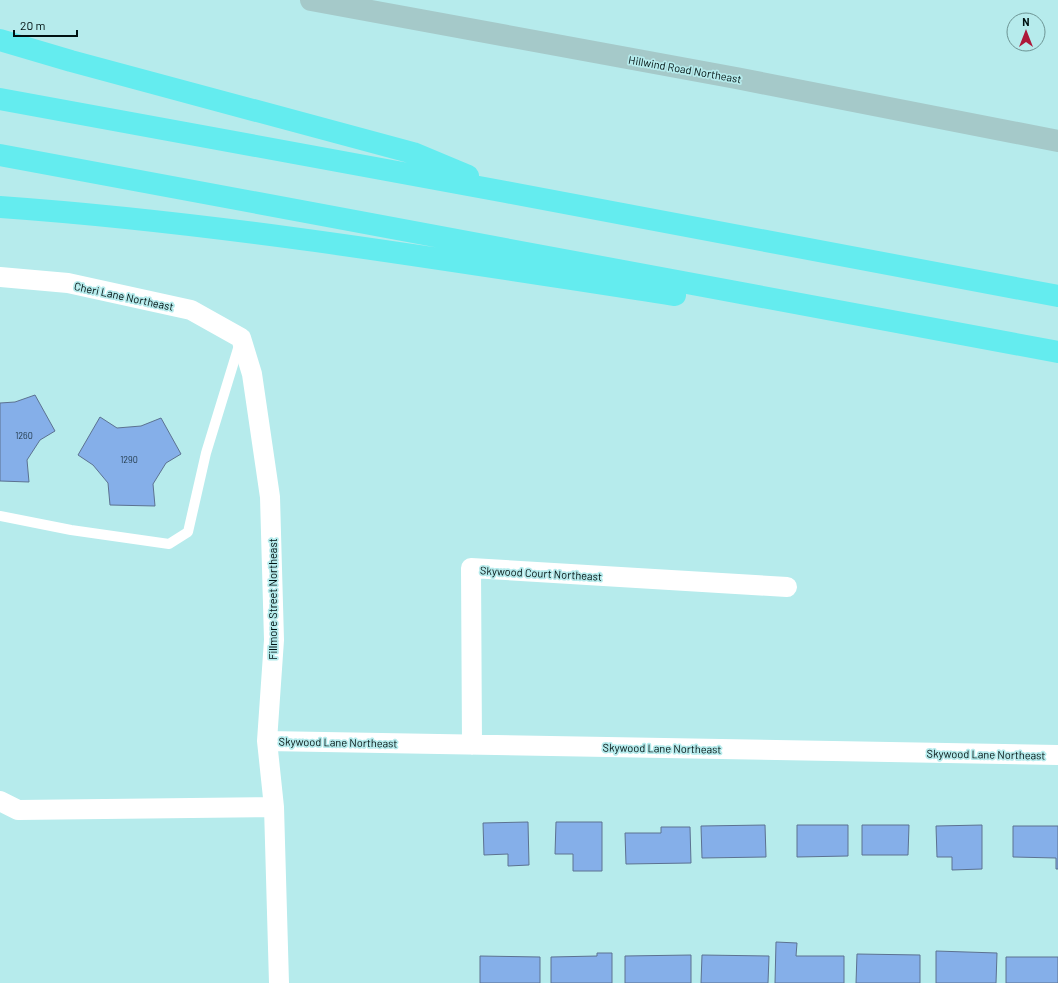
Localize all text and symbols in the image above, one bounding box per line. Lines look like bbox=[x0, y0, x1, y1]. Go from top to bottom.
scale bar bbox=[14, 12, 77, 38]
north arrow bbox=[1006, 12, 1046, 52]
text: N bbox=[1022, 15, 1030, 28]
text: 20 m bbox=[20, 18, 46, 32]
street label: Hillwind Road Northeast bbox=[627, 53, 743, 85]
street label: Cheri Lane Northeast bbox=[73, 279, 175, 313]
house number: 1260 bbox=[15, 430, 33, 441]
house number: 1290 bbox=[120, 454, 138, 465]
street label: Fillmore Street Northeast bbox=[266, 538, 279, 660]
street label: Skywood Court Northeast bbox=[480, 563, 602, 583]
street label: Skywood Lane Northeast bbox=[278, 734, 398, 750]
street label: Skywood Lane Northeast bbox=[602, 740, 722, 756]
street label: Skywood Lane Northeast bbox=[926, 746, 1046, 762]

